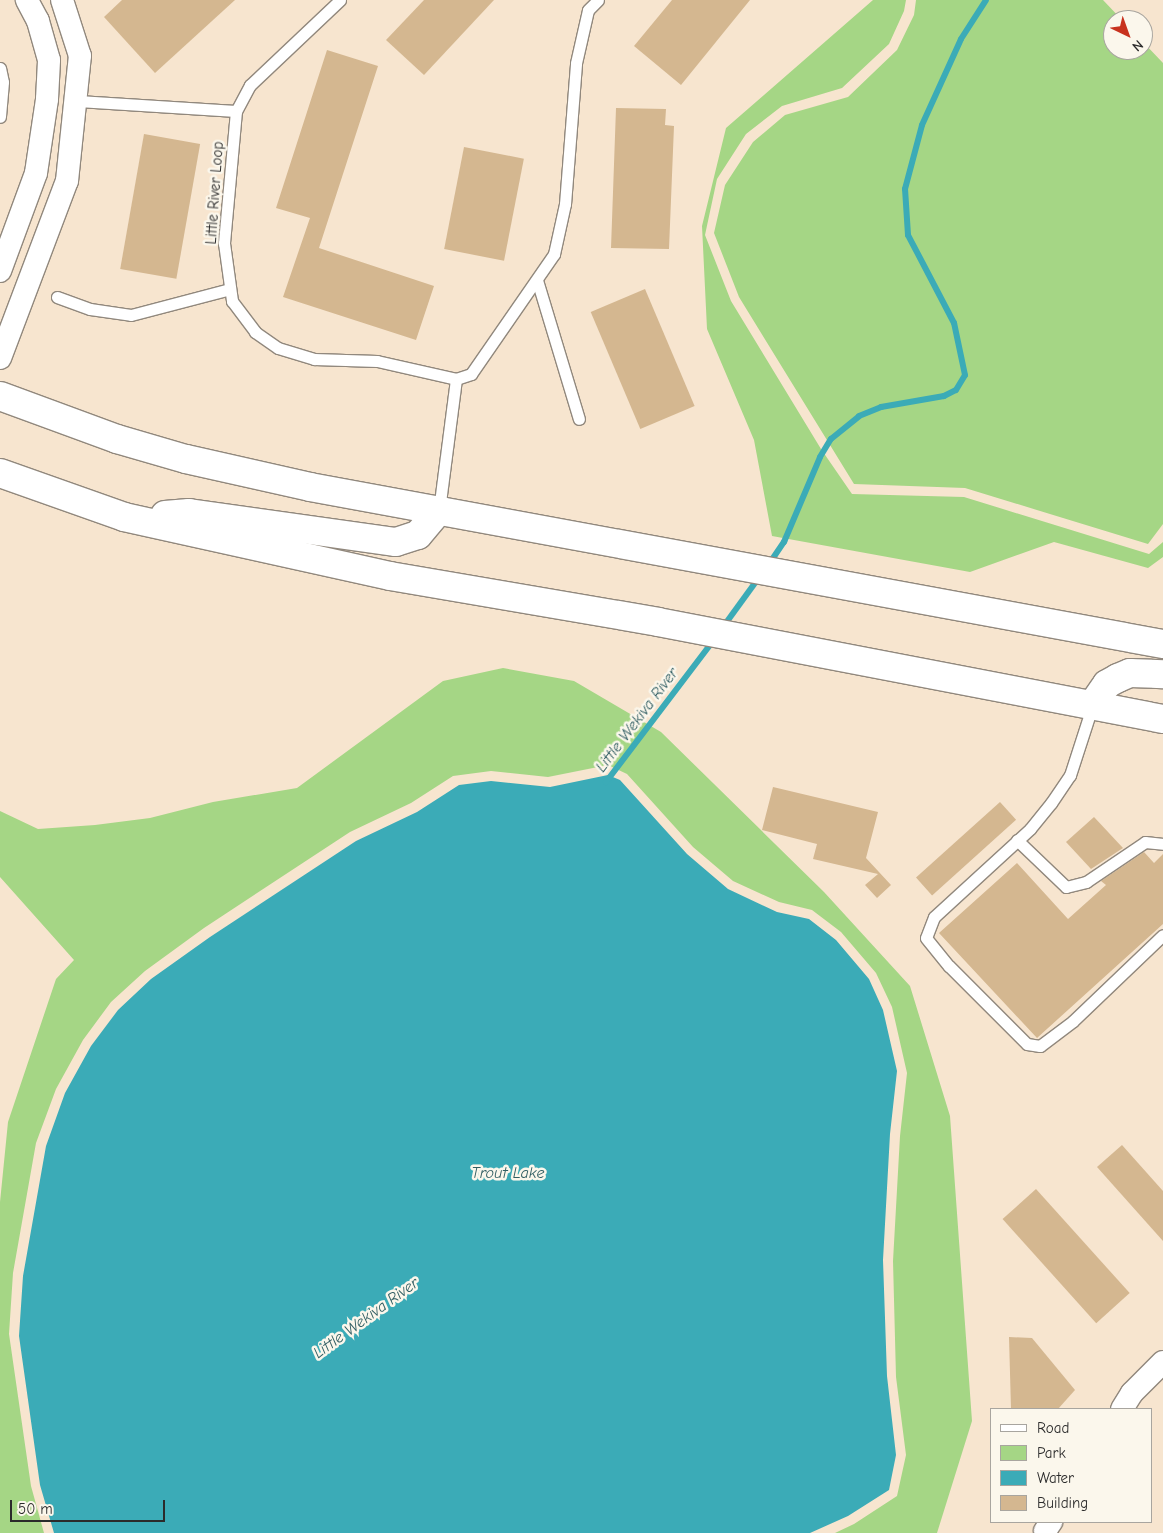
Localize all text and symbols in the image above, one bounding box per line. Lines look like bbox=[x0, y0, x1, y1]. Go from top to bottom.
north arrow bbox=[1103, 10, 1153, 60]
text: N bbox=[1129, 36, 1147, 55]
street label: Little River Loop bbox=[202, 141, 228, 245]
water label: Little Wekiva River bbox=[592, 664, 682, 776]
water label: Trout Lake bbox=[471, 1163, 545, 1183]
water label: Little Wekiva River bbox=[310, 1273, 422, 1363]
legend bbox=[990, 1408, 1153, 1523]
text: Road bbox=[1037, 1419, 1069, 1437]
text: Park bbox=[1037, 1444, 1066, 1462]
text: Water bbox=[1037, 1469, 1074, 1487]
scale bar bbox=[12, 1490, 168, 1522]
text: Building bbox=[1037, 1494, 1088, 1512]
text: 50 m bbox=[18, 1500, 53, 1518]

